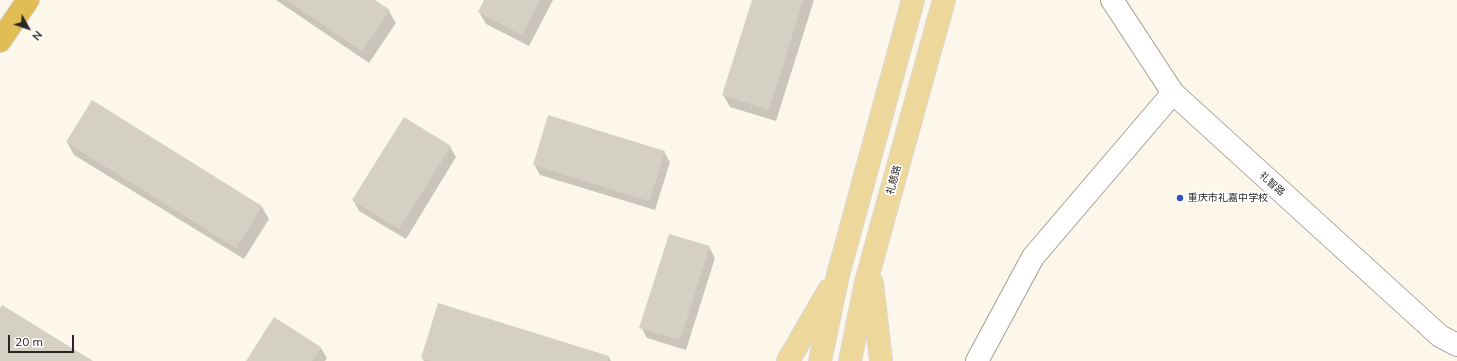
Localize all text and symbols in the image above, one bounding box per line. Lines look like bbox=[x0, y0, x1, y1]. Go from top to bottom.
north arrow bbox=[8, 8, 48, 48]
text: N bbox=[29, 28, 45, 43]
street label: 礼慈路 bbox=[884, 164, 904, 196]
street label: 礼智路 bbox=[1257, 170, 1287, 198]
place label: 重庆市礼嘉中学校 bbox=[1188, 192, 1268, 204]
marker: 重庆市礼嘉中学校 bbox=[1175, 193, 1185, 203]
scale bar bbox=[10, 327, 76, 353]
text: 20 m bbox=[15, 334, 43, 349]

